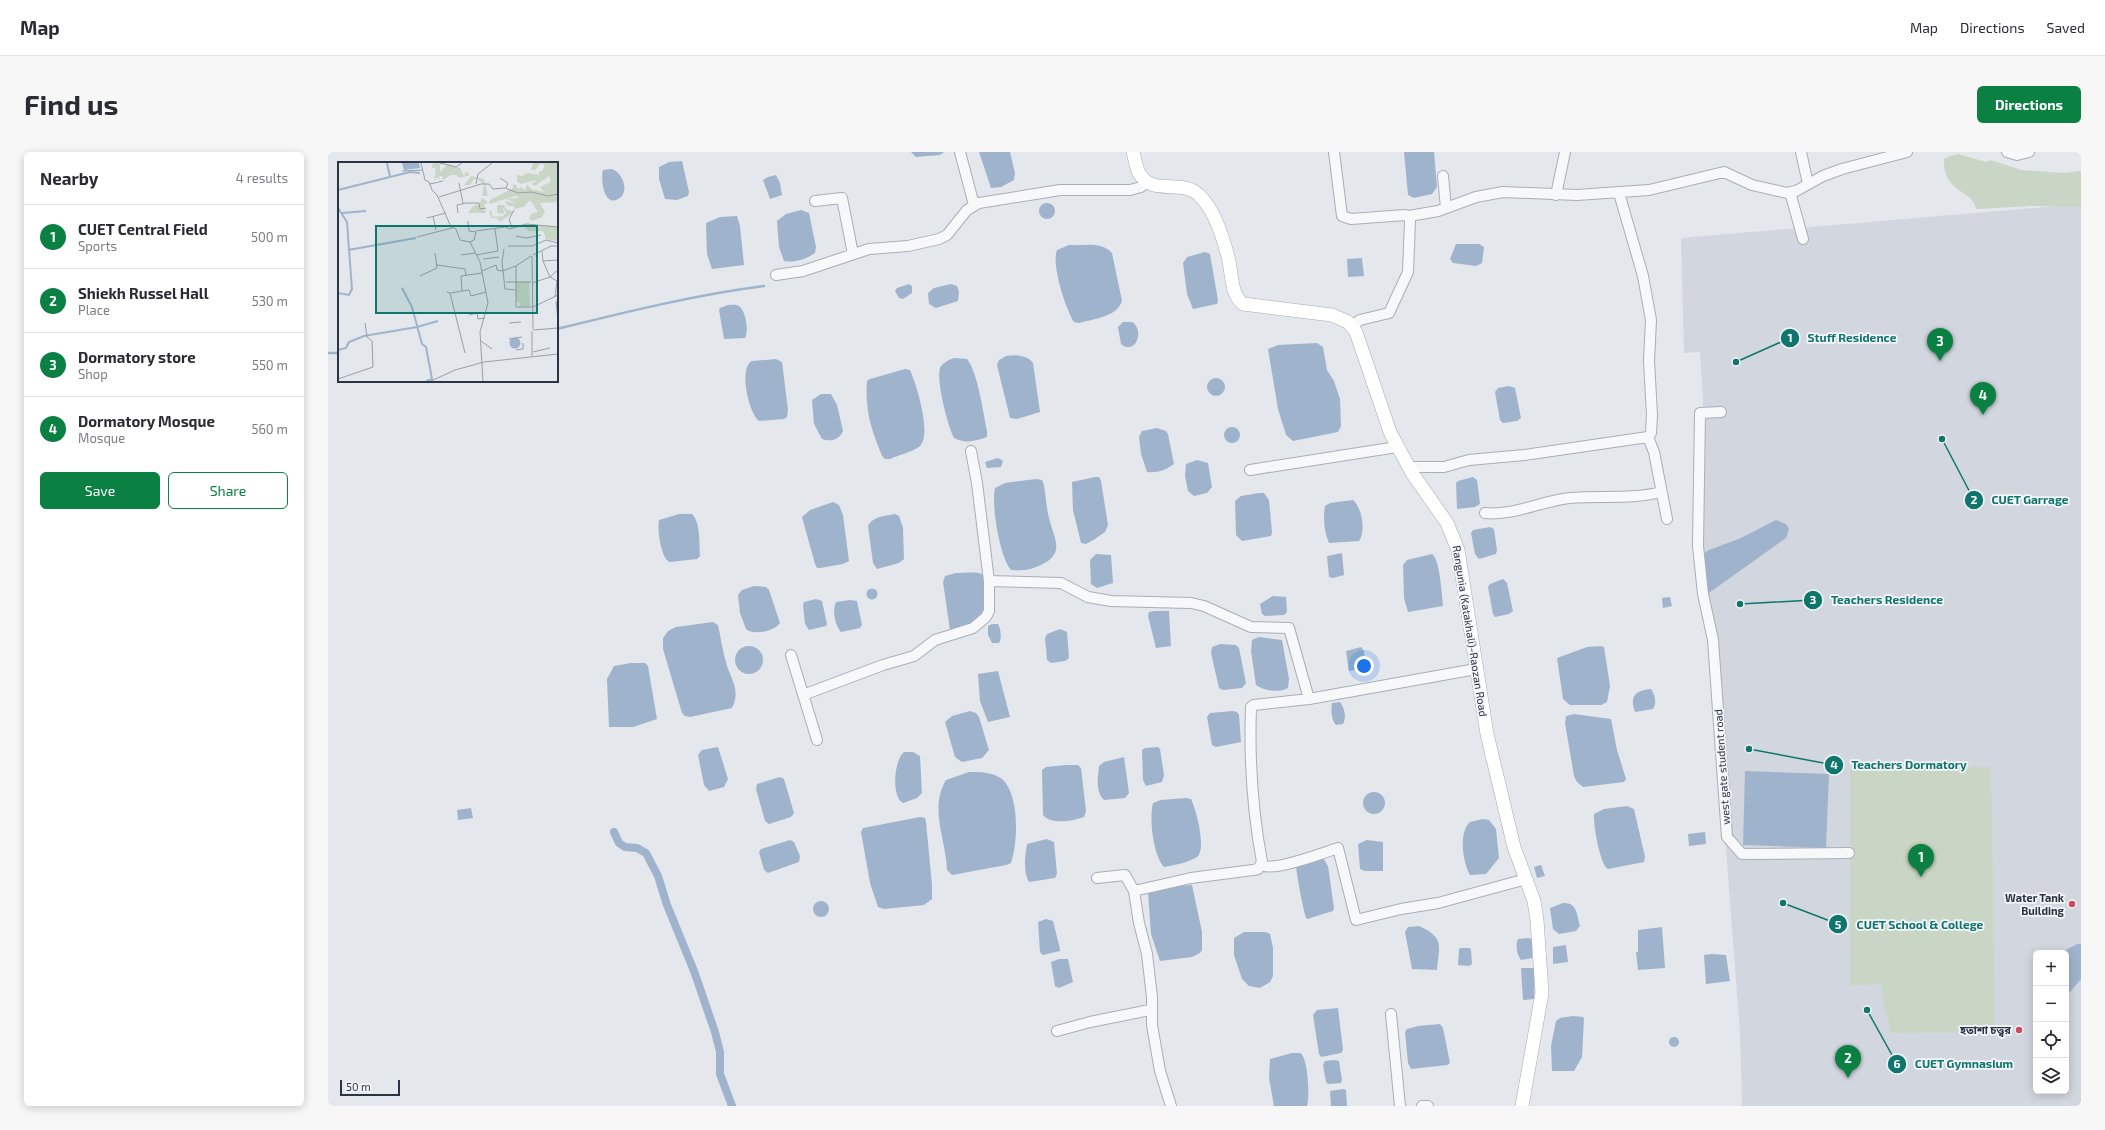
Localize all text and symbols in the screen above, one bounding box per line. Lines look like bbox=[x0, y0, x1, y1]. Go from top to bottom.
text: Map bbox=[20, 16, 60, 39]
text: Map bbox=[1910, 19, 1938, 36]
text: Directions bbox=[1960, 19, 2025, 36]
text: Saved bbox=[2047, 19, 2085, 36]
button: Directions bbox=[1977, 86, 2081, 123]
text: Find us bbox=[24, 87, 118, 121]
inset map bbox=[338, 162, 558, 382]
text: Nearby bbox=[40, 168, 98, 188]
text: 4 results bbox=[236, 170, 288, 186]
text: CUET Central Field bbox=[78, 220, 208, 238]
text: 1 bbox=[50, 229, 56, 245]
text: 500 m bbox=[251, 229, 288, 245]
text: Sports bbox=[78, 238, 117, 254]
text: Shiekh Russel Hall bbox=[78, 284, 209, 302]
text: 2 bbox=[49, 293, 57, 309]
text: 530 m bbox=[252, 293, 288, 309]
text: Place bbox=[78, 302, 110, 318]
callout: Stuff Residence bbox=[1780, 326, 1905, 350]
pin: 3 bbox=[1927, 328, 1953, 361]
text: 1 bbox=[1787, 330, 1793, 344]
text: Stuff Residence bbox=[1808, 330, 1897, 344]
text: Dormatory store bbox=[78, 348, 196, 366]
text: 3 bbox=[49, 357, 57, 373]
text: 550 m bbox=[252, 357, 288, 373]
text: Shop bbox=[78, 366, 108, 382]
pin: 4 bbox=[1970, 382, 1996, 415]
text: Dormatory Mosque bbox=[78, 412, 215, 430]
text: 4 bbox=[49, 421, 57, 437]
text: 560 m bbox=[251, 421, 288, 437]
text: Mosque bbox=[78, 430, 125, 446]
button: Save bbox=[40, 472, 160, 509]
button: Share bbox=[168, 472, 288, 509]
callout: CUET Garrage bbox=[1964, 488, 2077, 512]
text: 2 bbox=[1971, 492, 1978, 506]
text: CUET Garrage bbox=[1991, 492, 2069, 506]
street label: Rangunia (Katakhali)-Raozan Road bbox=[1451, 544, 1490, 718]
callout: Teachers Residence bbox=[1803, 588, 1951, 612]
text: 3 bbox=[1810, 592, 1817, 606]
text: Teachers Residence bbox=[1831, 592, 1943, 606]
your location bbox=[1354, 656, 1374, 676]
street label: west gate student road bbox=[1711, 709, 1732, 825]
callout: Teachers Dormatory bbox=[1824, 753, 1975, 777]
text: 4 bbox=[1830, 757, 1838, 771]
text: Teachers Dormatory bbox=[1851, 757, 1967, 772]
pin: 1 bbox=[1908, 844, 1934, 877]
place label: Water Tank Building bbox=[2005, 891, 2065, 917]
marker: Water Tank Building bbox=[2067, 899, 2077, 909]
callout: CUET School & College bbox=[1828, 912, 1992, 936]
text: 5 bbox=[1835, 917, 1842, 931]
text: CUET School & College bbox=[1857, 917, 1984, 931]
map controls bbox=[2033, 950, 2069, 1094]
button: + bbox=[2033, 950, 2069, 986]
button: − bbox=[2033, 986, 2069, 1022]
button: locate bbox=[2033, 1022, 2069, 1058]
place label: হতাশা চত্ত্বর bbox=[1959, 1023, 2011, 1037]
marker: হতাশা চত্ত্বর bbox=[2014, 1025, 2024, 1035]
pin: 2 bbox=[1835, 1045, 1861, 1078]
callout: CUET Gymnasium bbox=[1887, 1052, 2021, 1076]
text: 6 bbox=[1893, 1056, 1901, 1070]
text: CUET Gymnasium bbox=[1915, 1056, 2013, 1071]
button: layers bbox=[2033, 1058, 2069, 1094]
scale bar bbox=[340, 1078, 400, 1097]
text: 50 m bbox=[346, 1080, 371, 1093]

